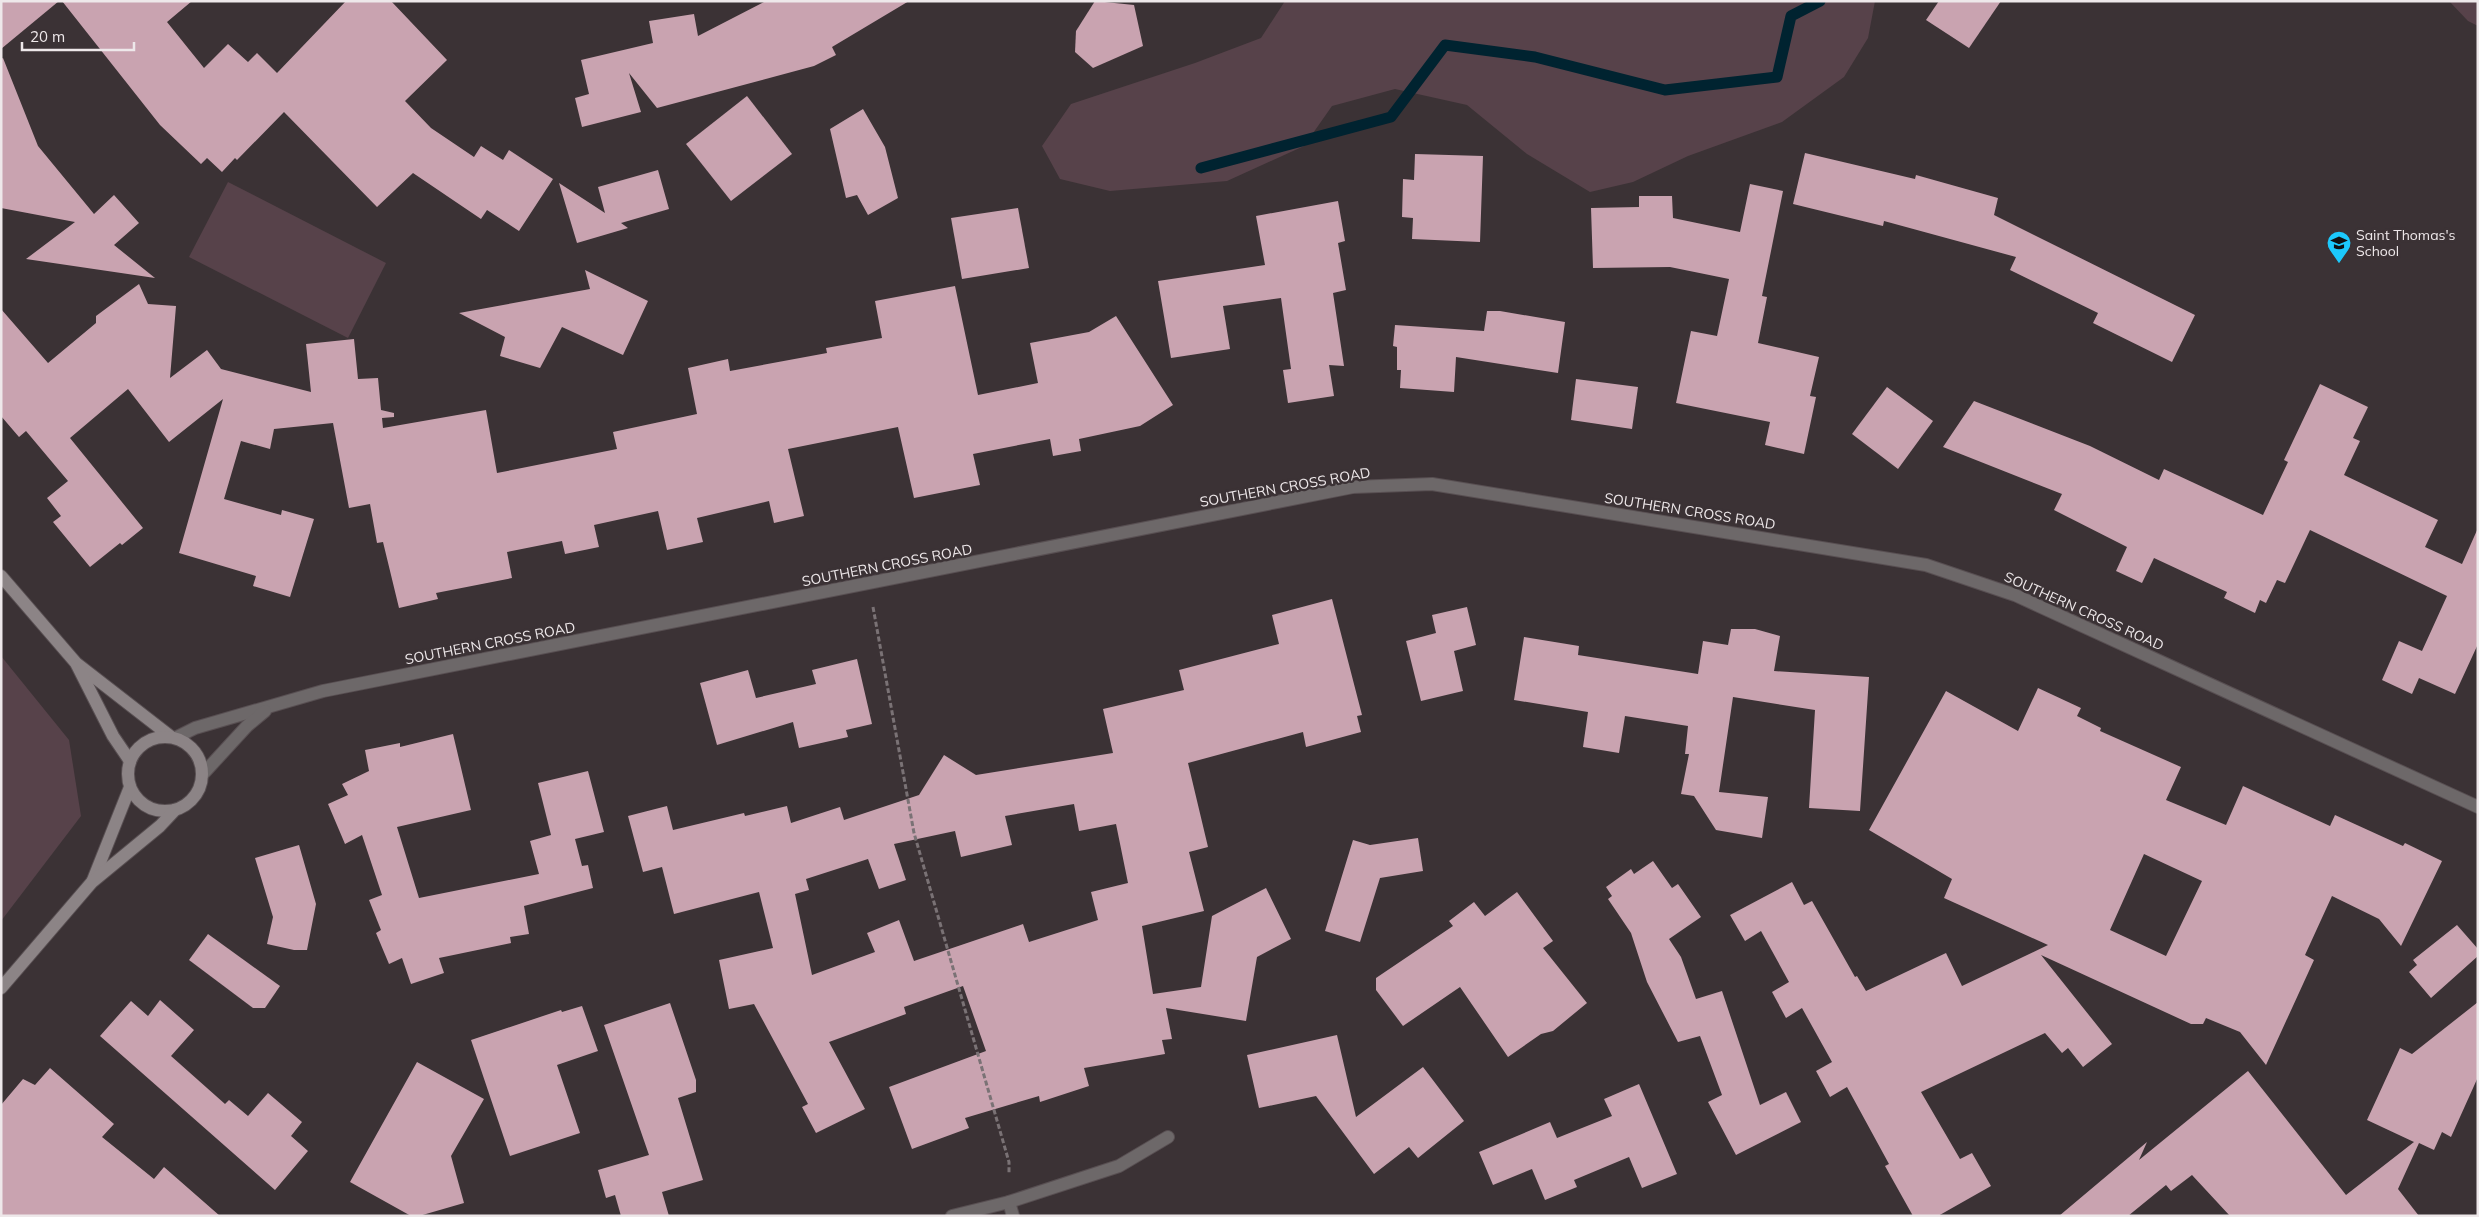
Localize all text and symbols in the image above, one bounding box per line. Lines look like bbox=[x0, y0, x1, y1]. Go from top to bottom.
scale bar bbox=[22, 20, 135, 52]
text: 20 m bbox=[30, 27, 65, 46]
place label: Saint Thomas's School bbox=[2356, 226, 2456, 260]
school or university icon: Saint Thomas's School bbox=[2326, 230, 2352, 264]
street label: SOUTHERN CROSS ROAD bbox=[1198, 463, 1372, 511]
street label: SOUTHERN CROSS ROAD bbox=[1603, 489, 1777, 533]
street label: SOUTHERN CROSS ROAD bbox=[800, 540, 974, 590]
street label: SOUTHERN CROSS ROAD bbox=[2001, 568, 2167, 654]
street label: SOUTHERN CROSS ROAD bbox=[403, 618, 577, 668]

